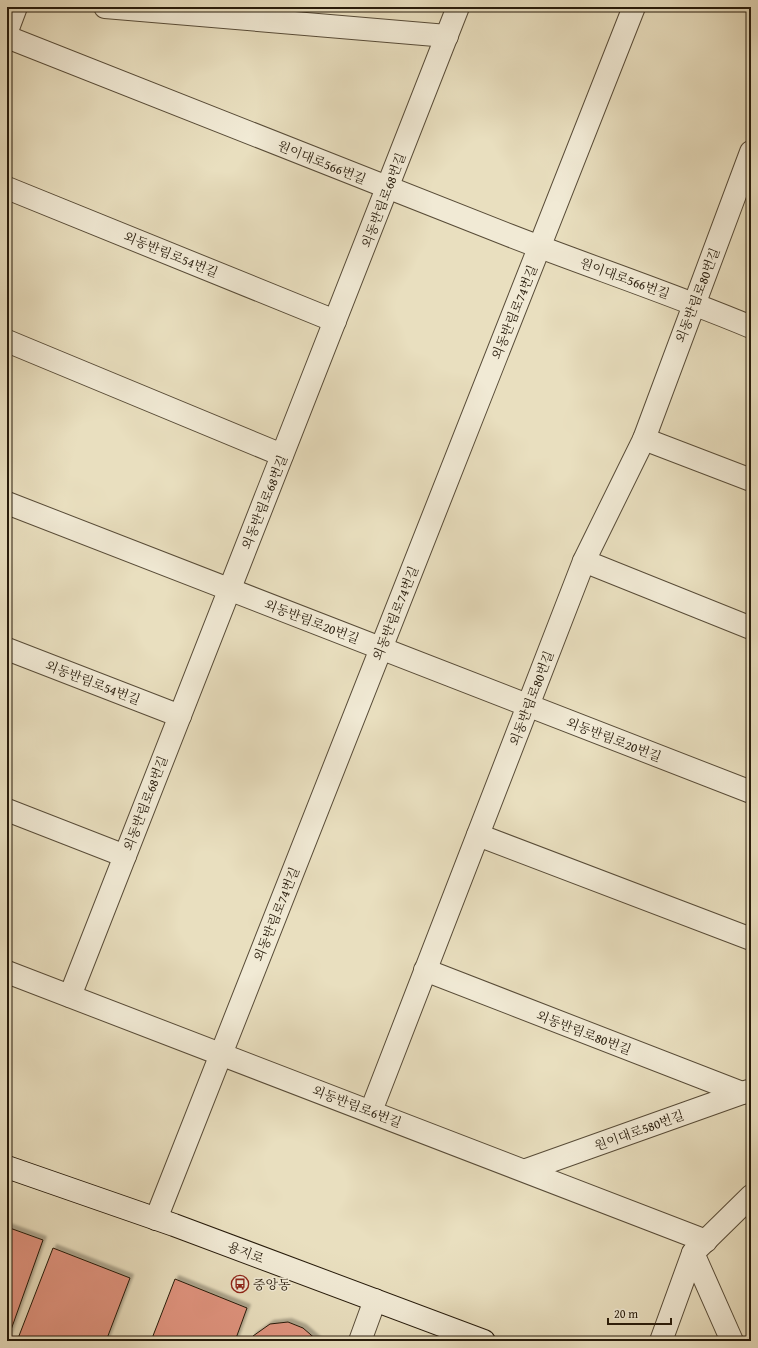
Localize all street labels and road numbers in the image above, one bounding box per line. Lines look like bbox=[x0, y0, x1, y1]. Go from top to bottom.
street label: 원이대로566번길 bbox=[275, 136, 369, 189]
street label: 외동반림로68번길 bbox=[357, 150, 410, 250]
street label: 외동반림로54번길 bbox=[121, 227, 221, 282]
street label: 외동반림로80번길 bbox=[671, 245, 724, 345]
street label: 원이대로566번길 bbox=[577, 253, 672, 303]
street label: 외동반림로74번길 bbox=[487, 262, 542, 362]
street label: 외동반림로68번길 bbox=[237, 452, 292, 552]
street label: 외동반림로74번길 bbox=[368, 563, 423, 663]
street label: 외동반림로20번길 bbox=[262, 595, 362, 648]
street label: 외동반림로80번길 bbox=[505, 648, 558, 748]
street label: 외동반림로54번길 bbox=[43, 656, 143, 709]
street label: 외동반림로20번길 bbox=[564, 713, 664, 766]
street label: 외동반림로68번길 bbox=[119, 753, 172, 853]
street label: 외동반림로74번길 bbox=[249, 864, 304, 964]
street label: 외동반림로80번길 bbox=[534, 1006, 634, 1059]
street label: 외동반림로6번길 bbox=[309, 1081, 404, 1132]
street label: 원이대로580번길 bbox=[592, 1105, 687, 1155]
street label: 용지로 bbox=[225, 1237, 267, 1268]

